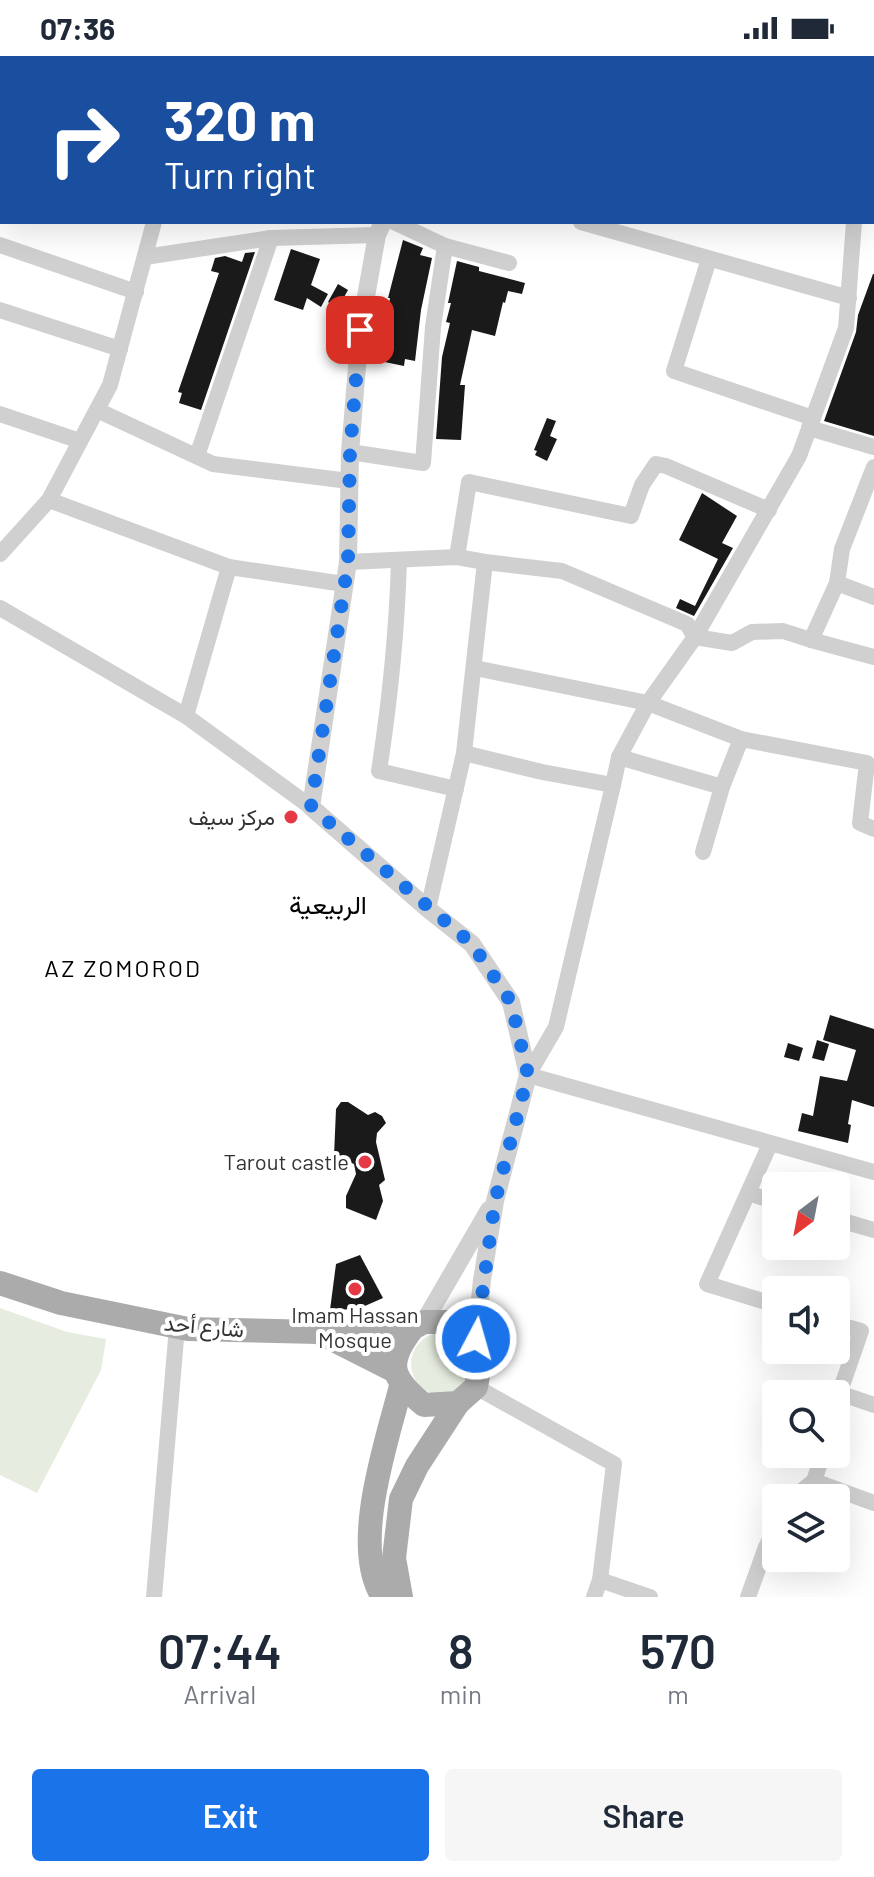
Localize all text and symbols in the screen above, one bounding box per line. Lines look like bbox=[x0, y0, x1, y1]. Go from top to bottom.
text: 07:36 bbox=[40, 10, 115, 46]
text: 320 m bbox=[164, 85, 315, 152]
icon: right bbox=[32, 88, 136, 192]
text: Turn right bbox=[164, 153, 316, 196]
pin bbox=[326, 296, 394, 364]
icon: arrive bbox=[338, 308, 382, 352]
place label: مركز سيف bbox=[188, 803, 275, 831]
marker: مركز سيف bbox=[282, 808, 300, 826]
district label: الربيعية bbox=[289, 888, 367, 921]
district label: AZ ZOMOROD bbox=[44, 953, 202, 982]
place label: Tarout castle bbox=[223, 1148, 349, 1174]
marker: Tarout castle bbox=[356, 1153, 374, 1171]
north arrow bbox=[762, 1172, 850, 1260]
map controls bbox=[762, 1172, 850, 1572]
button: sound bbox=[762, 1276, 850, 1364]
marker: Imam Hassan Mosque bbox=[346, 1280, 364, 1298]
position arrow bbox=[434, 1297, 518, 1381]
place label: Imam Hassan Mosque bbox=[291, 1301, 419, 1352]
street label: شارع أحد bbox=[163, 1309, 245, 1344]
button: search bbox=[762, 1380, 850, 1468]
button: layers bbox=[762, 1484, 850, 1572]
text: 07:44 bbox=[158, 1621, 282, 1679]
text: 8 bbox=[448, 1621, 474, 1679]
text: 570 bbox=[640, 1621, 716, 1679]
text: Arrival bbox=[184, 1678, 256, 1709]
text: min bbox=[440, 1678, 482, 1709]
text: m bbox=[667, 1678, 689, 1709]
button: Exit bbox=[32, 1769, 429, 1861]
button: Share bbox=[445, 1769, 842, 1861]

